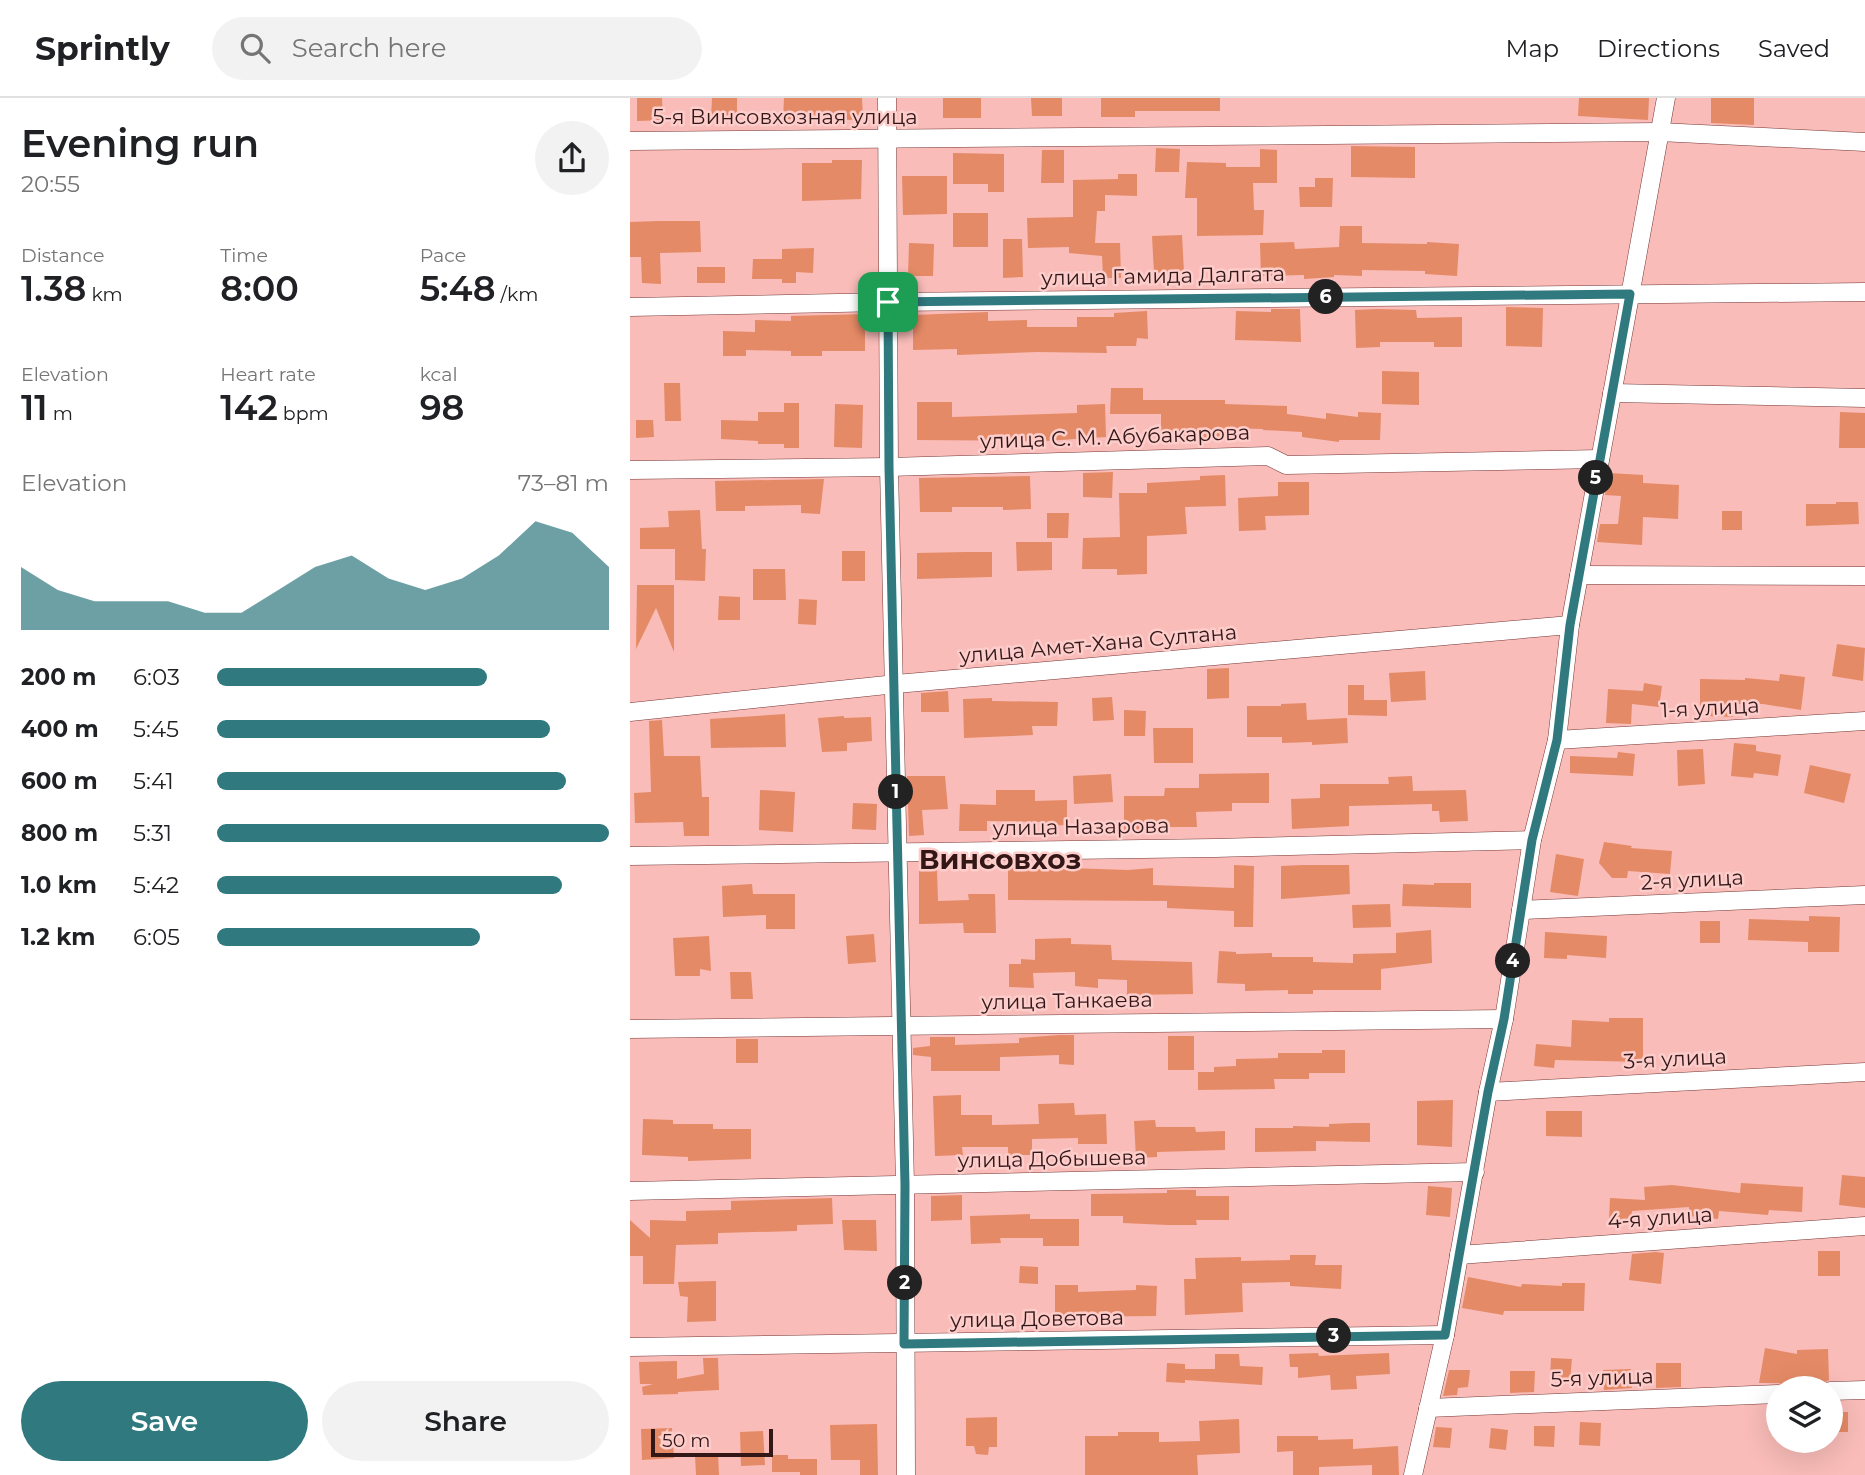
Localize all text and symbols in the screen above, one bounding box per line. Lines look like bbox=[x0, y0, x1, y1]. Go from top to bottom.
search box bbox=[212, 17, 702, 80]
text: Sprintly bbox=[35, 28, 170, 68]
icon: search bbox=[236, 29, 274, 67]
text: Search here bbox=[292, 32, 446, 64]
text: Map bbox=[1506, 34, 1559, 63]
text: Directions bbox=[1597, 34, 1720, 63]
text: Saved bbox=[1758, 34, 1830, 63]
street label: 5-я Винсовхозная улица bbox=[652, 104, 918, 129]
text: Evening run bbox=[21, 120, 259, 167]
button: share bbox=[535, 121, 609, 195]
text: 20:55 bbox=[21, 170, 80, 198]
text: Distance bbox=[21, 244, 104, 267]
text: Time bbox=[220, 244, 268, 267]
text: Pace bbox=[420, 244, 466, 267]
street label: улица Гамида Далгата bbox=[1040, 261, 1285, 290]
text: 1.38 bbox=[21, 267, 86, 310]
text: 8:00 bbox=[220, 267, 299, 310]
text: 5:48 bbox=[420, 267, 496, 310]
pin bbox=[858, 272, 918, 332]
pin: 6 bbox=[1308, 280, 1344, 314]
text: km bbox=[86, 283, 123, 306]
text: /km bbox=[496, 283, 538, 306]
icon: arrive bbox=[869, 283, 907, 321]
text: 6 bbox=[1319, 285, 1332, 308]
text: Elevation bbox=[21, 363, 109, 386]
text: Heart rate bbox=[220, 363, 316, 386]
text: kcal bbox=[420, 363, 458, 386]
text: 11 bbox=[21, 386, 48, 429]
text: 142 bbox=[220, 386, 278, 429]
text: 98 bbox=[420, 386, 464, 429]
text: m bbox=[48, 402, 73, 425]
text: bpm bbox=[278, 402, 329, 425]
street label: улица С. М. Абубакарова bbox=[979, 419, 1250, 454]
pin: 5 bbox=[1578, 460, 1614, 496]
text: 5 bbox=[1590, 466, 1601, 489]
text: Elevation bbox=[21, 469, 127, 497]
text: 73–81 m bbox=[518, 469, 609, 497]
street label: улица Амет-Хана Султана bbox=[957, 619, 1238, 668]
text: 200 m bbox=[21, 663, 96, 691]
text: 6:03 bbox=[133, 663, 180, 691]
street label: 1-я улица bbox=[1660, 692, 1760, 723]
text: 400 m bbox=[21, 715, 99, 743]
text: 5:45 bbox=[133, 715, 179, 743]
text: 600 m bbox=[21, 767, 98, 795]
text: 5:41 bbox=[133, 767, 174, 795]
pin: 1 bbox=[878, 774, 914, 810]
text: 1 bbox=[892, 780, 899, 803]
street label: улица Назарова bbox=[991, 812, 1170, 841]
text: 800 m bbox=[21, 819, 98, 847]
text: 5:31 bbox=[133, 819, 172, 847]
district label: Винсовхоз bbox=[919, 842, 1081, 876]
street label: 2-я улица bbox=[1640, 864, 1744, 895]
text: 1.0 km bbox=[21, 871, 97, 899]
text: 5:42 bbox=[133, 871, 179, 899]
text: 1.2 km bbox=[21, 923, 95, 951]
text: 6:05 bbox=[133, 923, 180, 951]
pin: 4 bbox=[1496, 944, 1530, 978]
text: 4 bbox=[1506, 949, 1519, 972]
street label: улица Танкаева bbox=[980, 987, 1153, 1015]
street label: 3-я улица bbox=[1623, 1043, 1727, 1074]
street label: улица Добышева bbox=[956, 1144, 1146, 1173]
street label: 4-я улица bbox=[1607, 1201, 1713, 1234]
pin: 2 bbox=[888, 1266, 922, 1300]
text: 2 bbox=[899, 1271, 910, 1294]
street label: улица Доветова bbox=[949, 1304, 1124, 1333]
pin: 3 bbox=[1316, 1318, 1352, 1354]
text: 3 bbox=[1328, 1324, 1339, 1347]
street label: 5-я улица bbox=[1550, 1363, 1654, 1392]
map controls bbox=[1766, 1376, 1843, 1453]
button: layers bbox=[1766, 1376, 1843, 1453]
button: Save bbox=[21, 1381, 308, 1461]
button: Share bbox=[322, 1381, 609, 1461]
scale bar bbox=[651, 1426, 774, 1458]
text: 50 m bbox=[662, 1429, 710, 1452]

